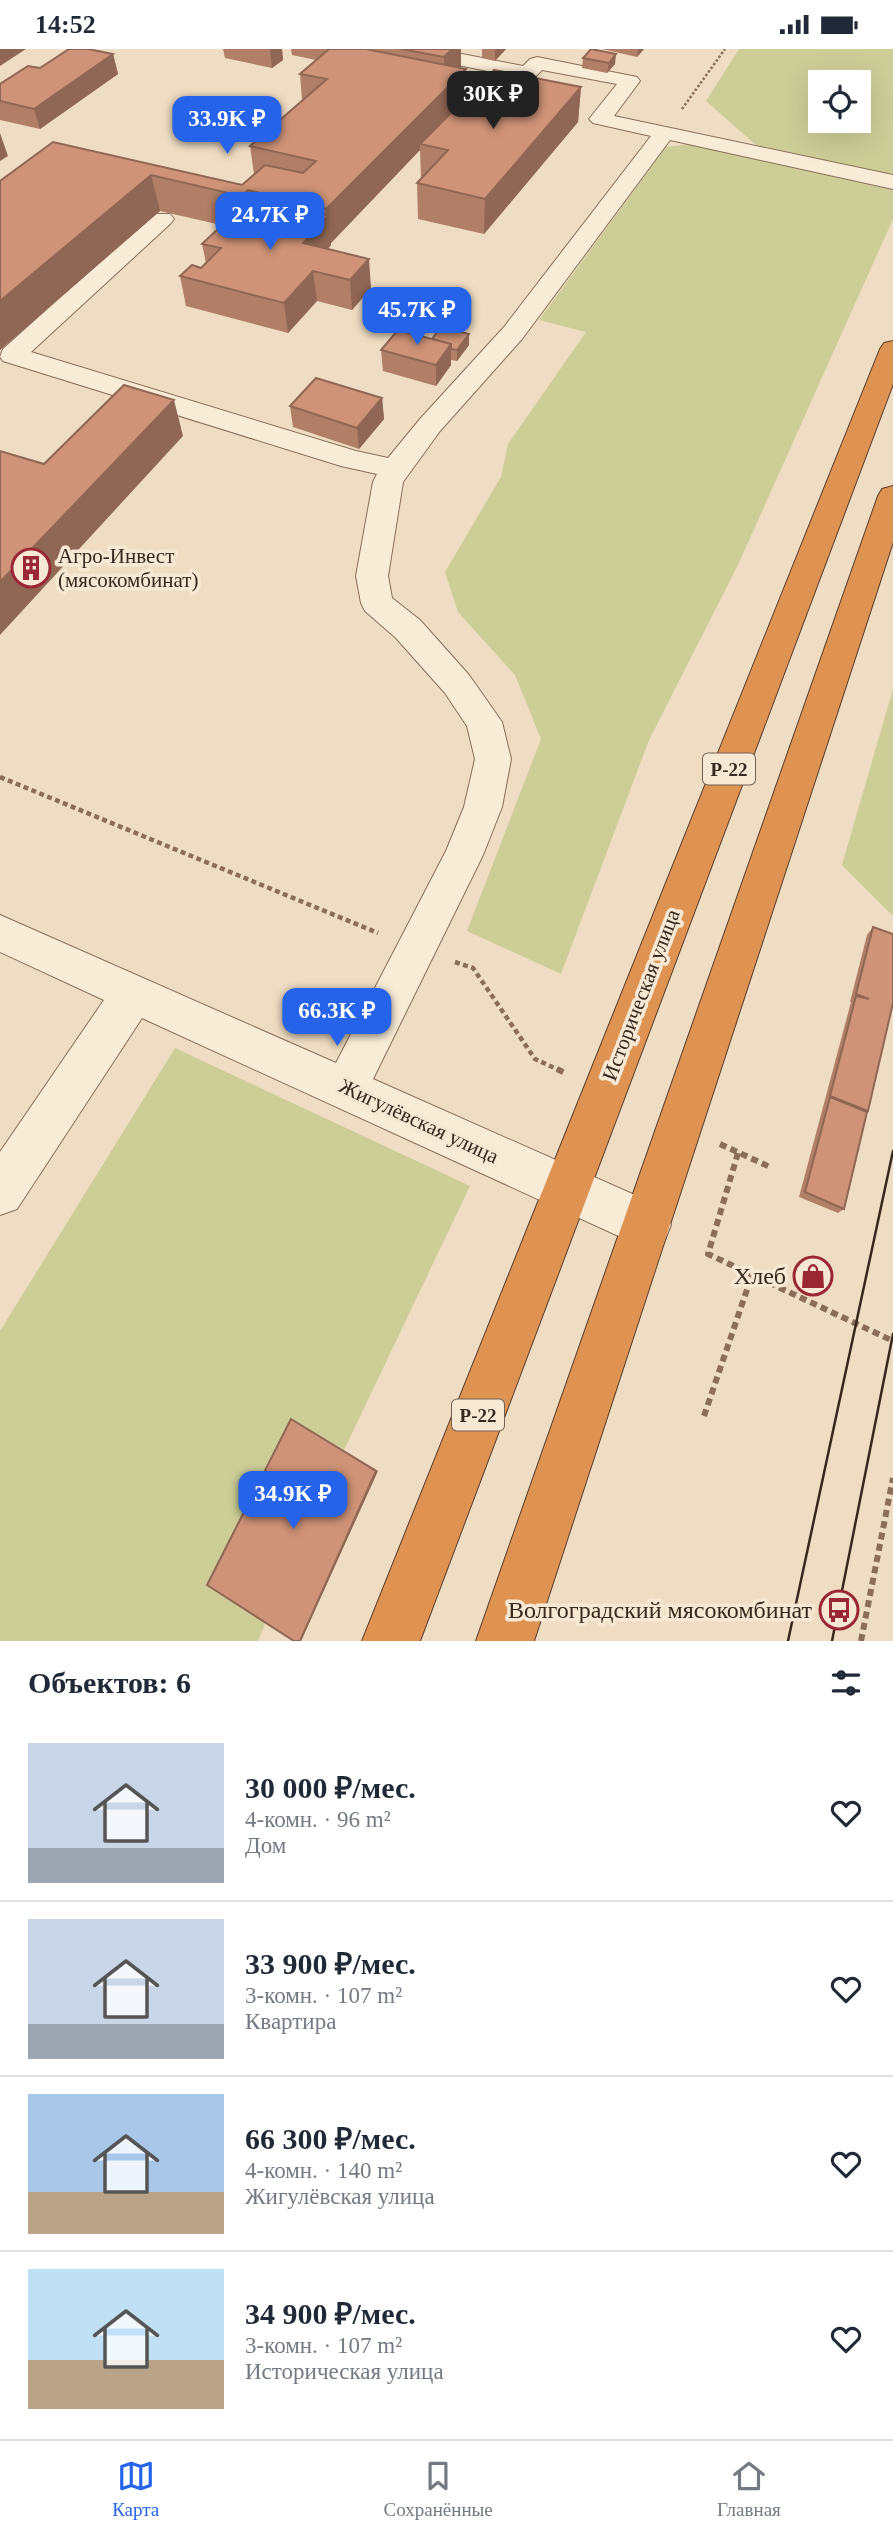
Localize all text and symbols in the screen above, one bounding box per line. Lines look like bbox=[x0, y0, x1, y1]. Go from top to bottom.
text: 14:52 bbox=[35, 10, 96, 39]
map controls bbox=[808, 70, 871, 133]
button: locate bbox=[808, 70, 871, 133]
pin: 30K ₽ bbox=[444, 71, 542, 131]
text: 30K ₽ bbox=[463, 81, 523, 106]
pin: 33.9K ₽ bbox=[162, 97, 292, 156]
text: 33.9K ₽ bbox=[188, 106, 266, 131]
pin: 24.7K ₽ bbox=[205, 193, 335, 252]
text: 24.7K ₽ bbox=[231, 202, 309, 227]
pin: 45.7K ₽ bbox=[352, 287, 482, 347]
text: 45.7K ₽ bbox=[378, 297, 456, 322]
place label: Агро-Инвест (мясокомбинат) bbox=[58, 544, 198, 592]
building icon: Агро-Инвест (мясокомбинат) bbox=[10, 547, 52, 589]
road number: Р-22 bbox=[703, 754, 755, 785]
street label: Историческая улица bbox=[597, 905, 685, 1084]
pin: 66.3K ₽ bbox=[272, 989, 402, 1048]
text: 66.3K ₽ bbox=[298, 998, 376, 1023]
street label: Жигулёвская улица bbox=[335, 1074, 503, 1169]
shop icon: Хлеб bbox=[792, 1255, 834, 1297]
place label: Хлеб bbox=[734, 1263, 786, 1289]
road number: Р-22 bbox=[452, 1399, 504, 1431]
pin: 34.9K ₽ bbox=[228, 1471, 358, 1531]
text: 34.9K ₽ bbox=[254, 1481, 332, 1506]
bus stop icon: Волгоградский мясокомбинат bbox=[818, 1589, 860, 1631]
place label: Волгоградский мясокомбинат bbox=[508, 1597, 813, 1623]
icon: filters bbox=[827, 1664, 865, 1702]
text: Объектов: 6 bbox=[28, 1666, 191, 1699]
icon: home bbox=[84, 1771, 168, 1855]
text: 30 000 ₽/мес. bbox=[245, 1771, 416, 1804]
icon: heart bbox=[827, 1794, 865, 1832]
text: 4-комн. · 96 m² bbox=[245, 1807, 391, 1832]
text: Дом bbox=[245, 1833, 286, 1858]
icon: home bbox=[84, 1947, 168, 2031]
text: 33 900 ₽/мес. bbox=[245, 1947, 416, 1980]
icon: heart bbox=[827, 1970, 865, 2008]
text: 3-комн. · 107 m² bbox=[245, 1983, 402, 2008]
text: Квартира bbox=[245, 2009, 336, 2034]
icon: home bbox=[84, 2122, 168, 2206]
text: 66 300 ₽/мес. bbox=[245, 2122, 416, 2155]
icon: heart bbox=[827, 2145, 865, 2183]
text: 4-комн. · 140 m² bbox=[245, 2158, 402, 2183]
text: Жигулёвская улица bbox=[245, 2184, 435, 2209]
icon: home bbox=[84, 2297, 168, 2381]
text: 34 900 ₽/мес. bbox=[245, 2297, 416, 2330]
icon: heart bbox=[827, 2320, 865, 2358]
text: 3-комн. · 107 m² bbox=[245, 2333, 402, 2358]
text: Историческая улица bbox=[245, 2359, 444, 2384]
tab: Карта bbox=[112, 2457, 159, 2521]
tab: Сохранённые bbox=[384, 2457, 493, 2521]
tab: Главная bbox=[717, 2457, 781, 2521]

